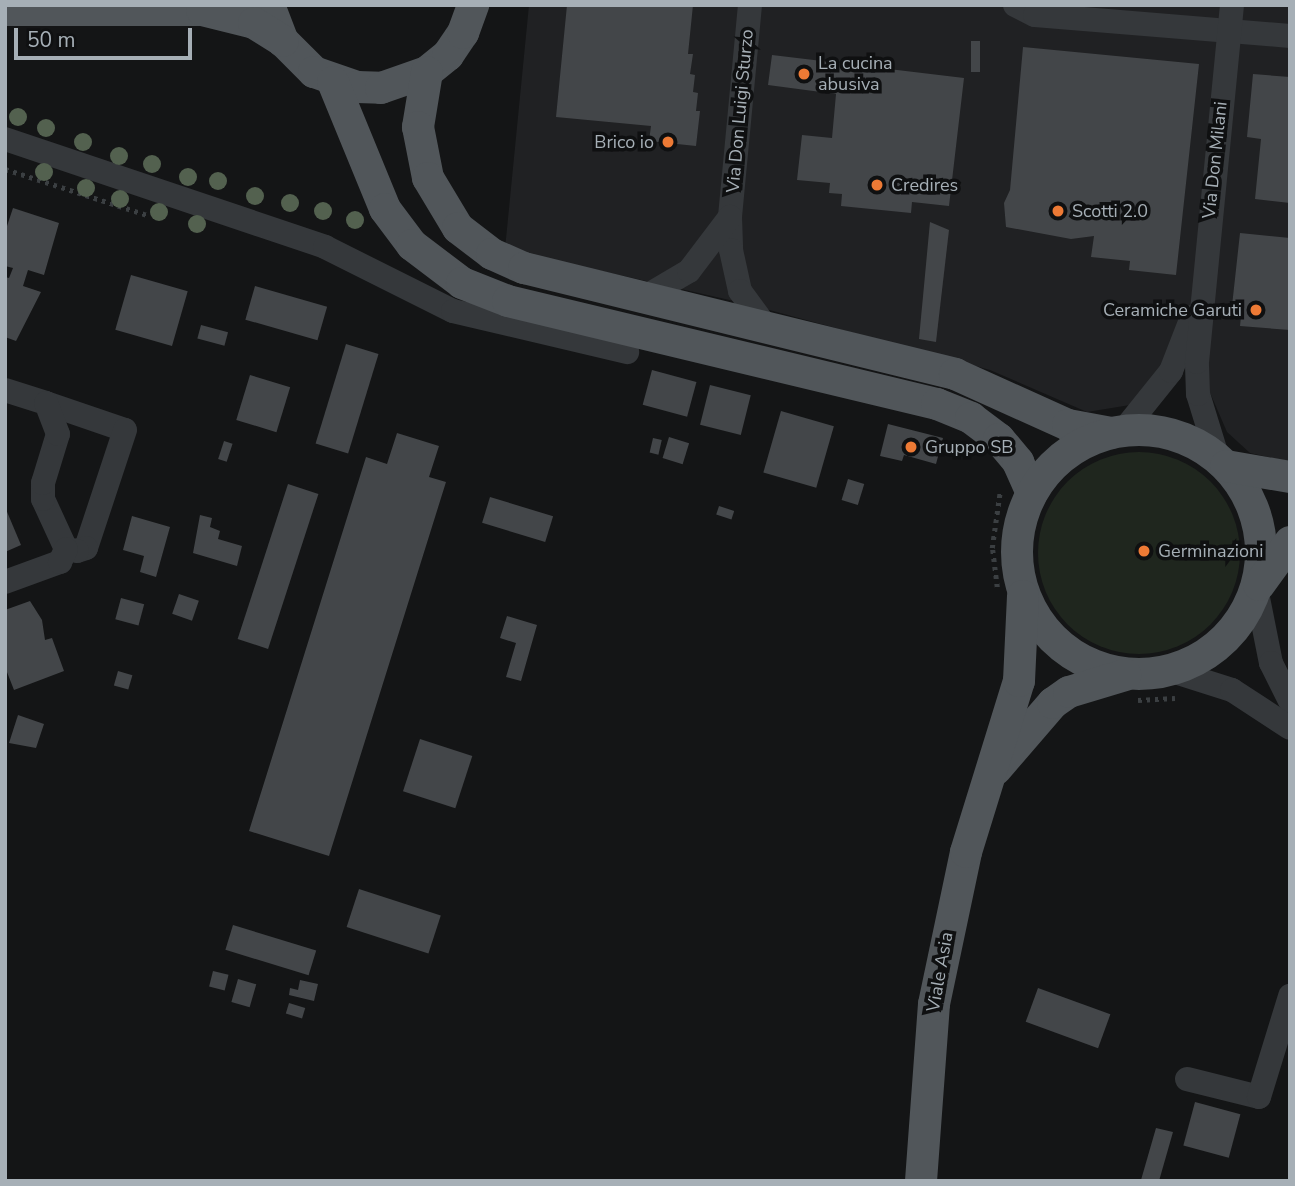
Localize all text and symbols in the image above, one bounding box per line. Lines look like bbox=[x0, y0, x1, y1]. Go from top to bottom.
scale bar bbox=[18, 14, 196, 58]
text: 50 m bbox=[27, 26, 76, 54]
street label: Via Don Luigi Sturzo bbox=[722, 28, 758, 194]
place label: La cucina abusiva bbox=[818, 53, 893, 96]
marker: La cucina abusiva bbox=[796, 66, 812, 82]
street label: Via Don Milani bbox=[1198, 100, 1232, 220]
place label: Brico io bbox=[594, 131, 654, 153]
marker: Brico io bbox=[660, 134, 676, 150]
place label: Credires bbox=[891, 174, 958, 196]
marker: Credires bbox=[869, 177, 885, 193]
place label: Scotti 2.0 bbox=[1072, 200, 1148, 222]
marker: Scotti 2.0 bbox=[1050, 203, 1066, 219]
place label: Ceramiche Garuti bbox=[1103, 299, 1242, 321]
marker: Ceramiche Garuti bbox=[1248, 302, 1264, 318]
place label: Gruppo SB bbox=[925, 436, 1013, 458]
marker: Gruppo SB bbox=[903, 439, 919, 455]
place label: Germinazioni bbox=[1158, 540, 1263, 562]
marker: Germinazioni bbox=[1136, 543, 1152, 559]
street label: Viale Asia bbox=[922, 930, 958, 1014]

